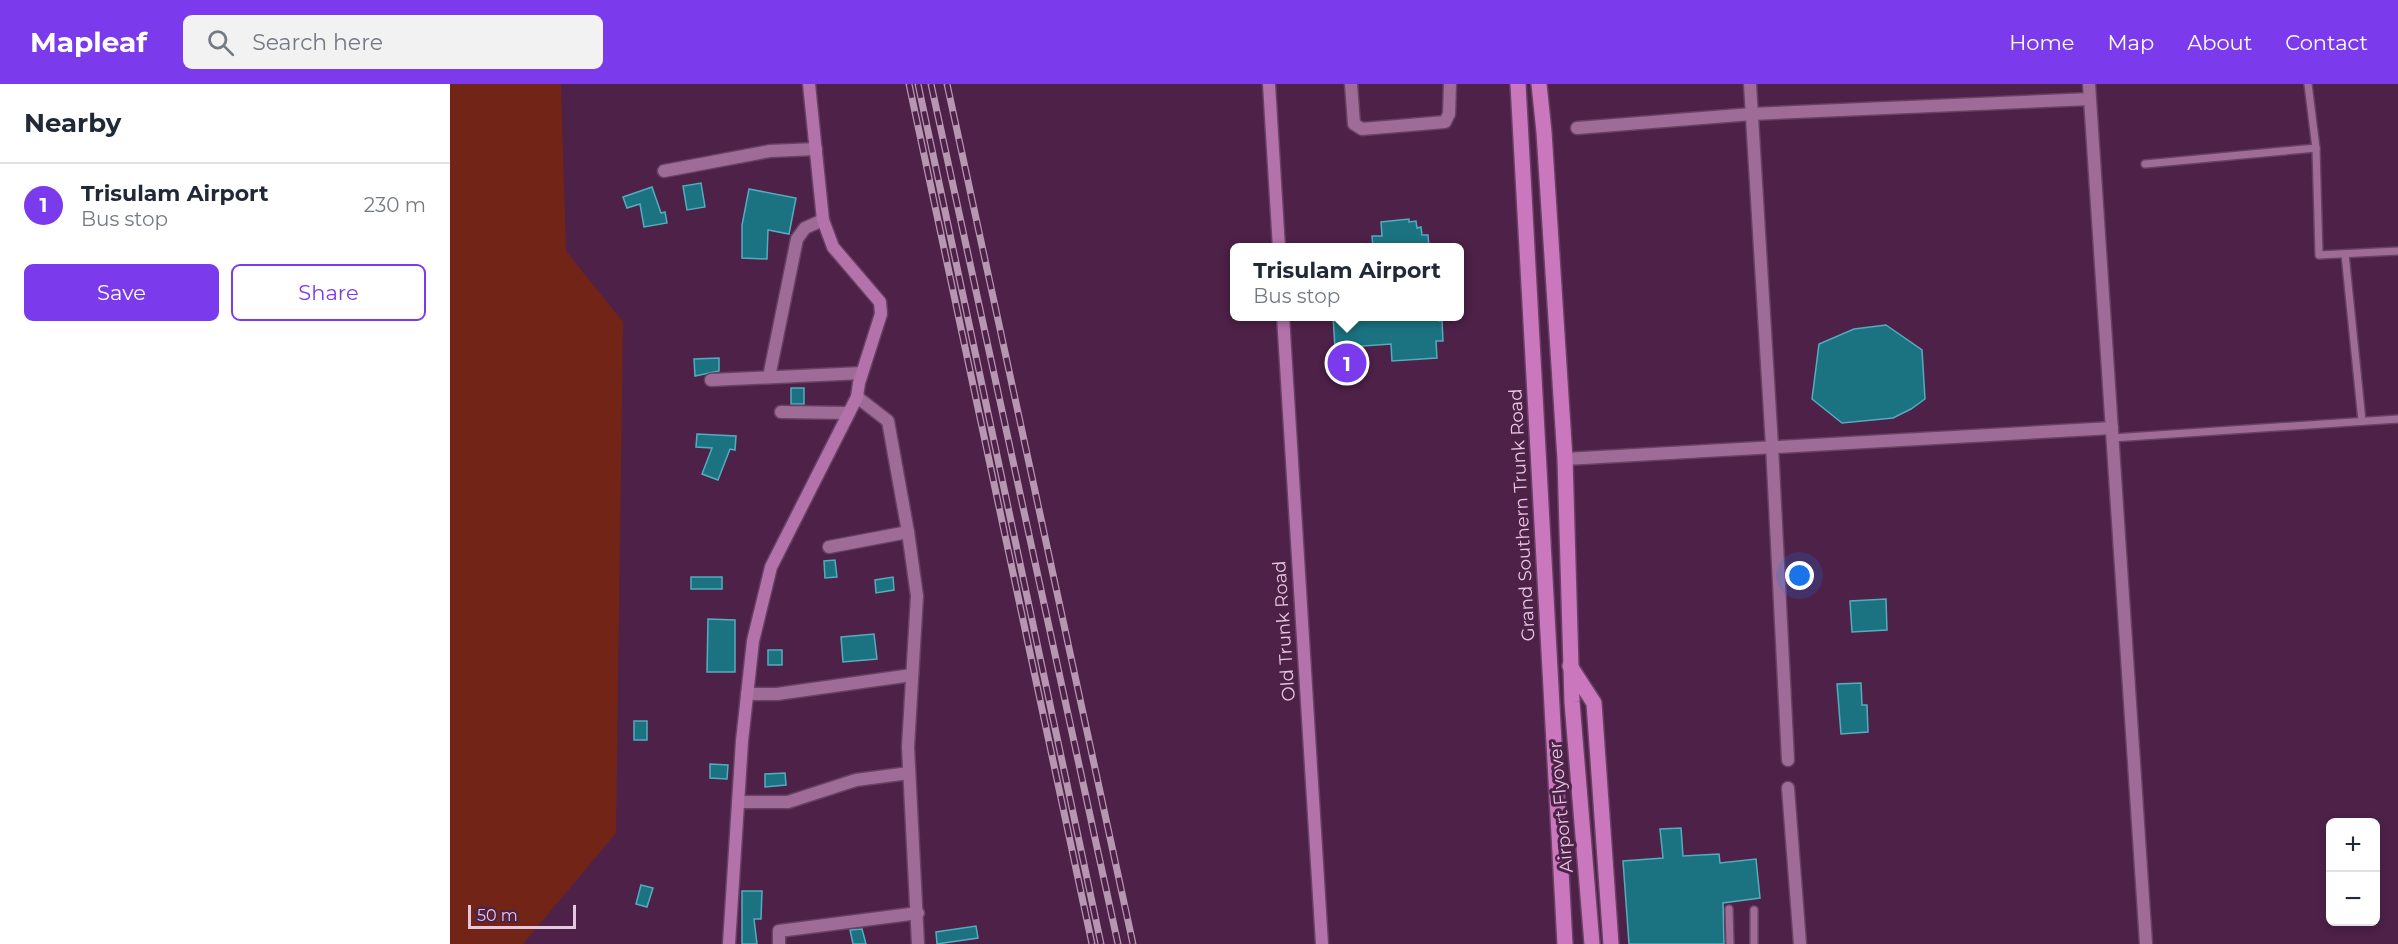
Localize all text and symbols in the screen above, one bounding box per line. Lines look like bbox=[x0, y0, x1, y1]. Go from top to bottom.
search box bbox=[183, 15, 603, 69]
text: Mapleaf bbox=[30, 25, 147, 59]
icon: search bbox=[204, 26, 237, 59]
text: Search here bbox=[252, 29, 383, 56]
text: Home bbox=[2009, 30, 2074, 55]
text: Map bbox=[2107, 30, 2154, 55]
text: About bbox=[2187, 30, 2252, 55]
text: Contact bbox=[2285, 30, 2368, 55]
text: Nearby bbox=[24, 107, 121, 139]
text: Trisulam Airport bbox=[81, 180, 269, 207]
text: 1 bbox=[40, 193, 47, 217]
text: 230 m bbox=[364, 193, 426, 217]
text: Bus stop bbox=[81, 207, 168, 231]
popup bbox=[1230, 243, 1464, 321]
text: Trisulam Airport bbox=[1253, 257, 1441, 284]
button: Save bbox=[24, 264, 219, 321]
button: Share bbox=[231, 264, 426, 321]
text: Bus stop bbox=[1253, 284, 1340, 308]
pin: 1 bbox=[1328, 340, 1366, 386]
street label: Grand Southern Trunk Road bbox=[1504, 388, 1540, 642]
street label: Old Trunk Road bbox=[1268, 560, 1300, 702]
your location bbox=[1785, 561, 1814, 590]
street label: Airport Flyover bbox=[1544, 740, 1578, 874]
map controls bbox=[2326, 818, 2380, 926]
button: + bbox=[2326, 818, 2380, 872]
button: − bbox=[2326, 872, 2380, 926]
scale bar bbox=[468, 902, 576, 930]
text: 50 m bbox=[477, 906, 518, 925]

